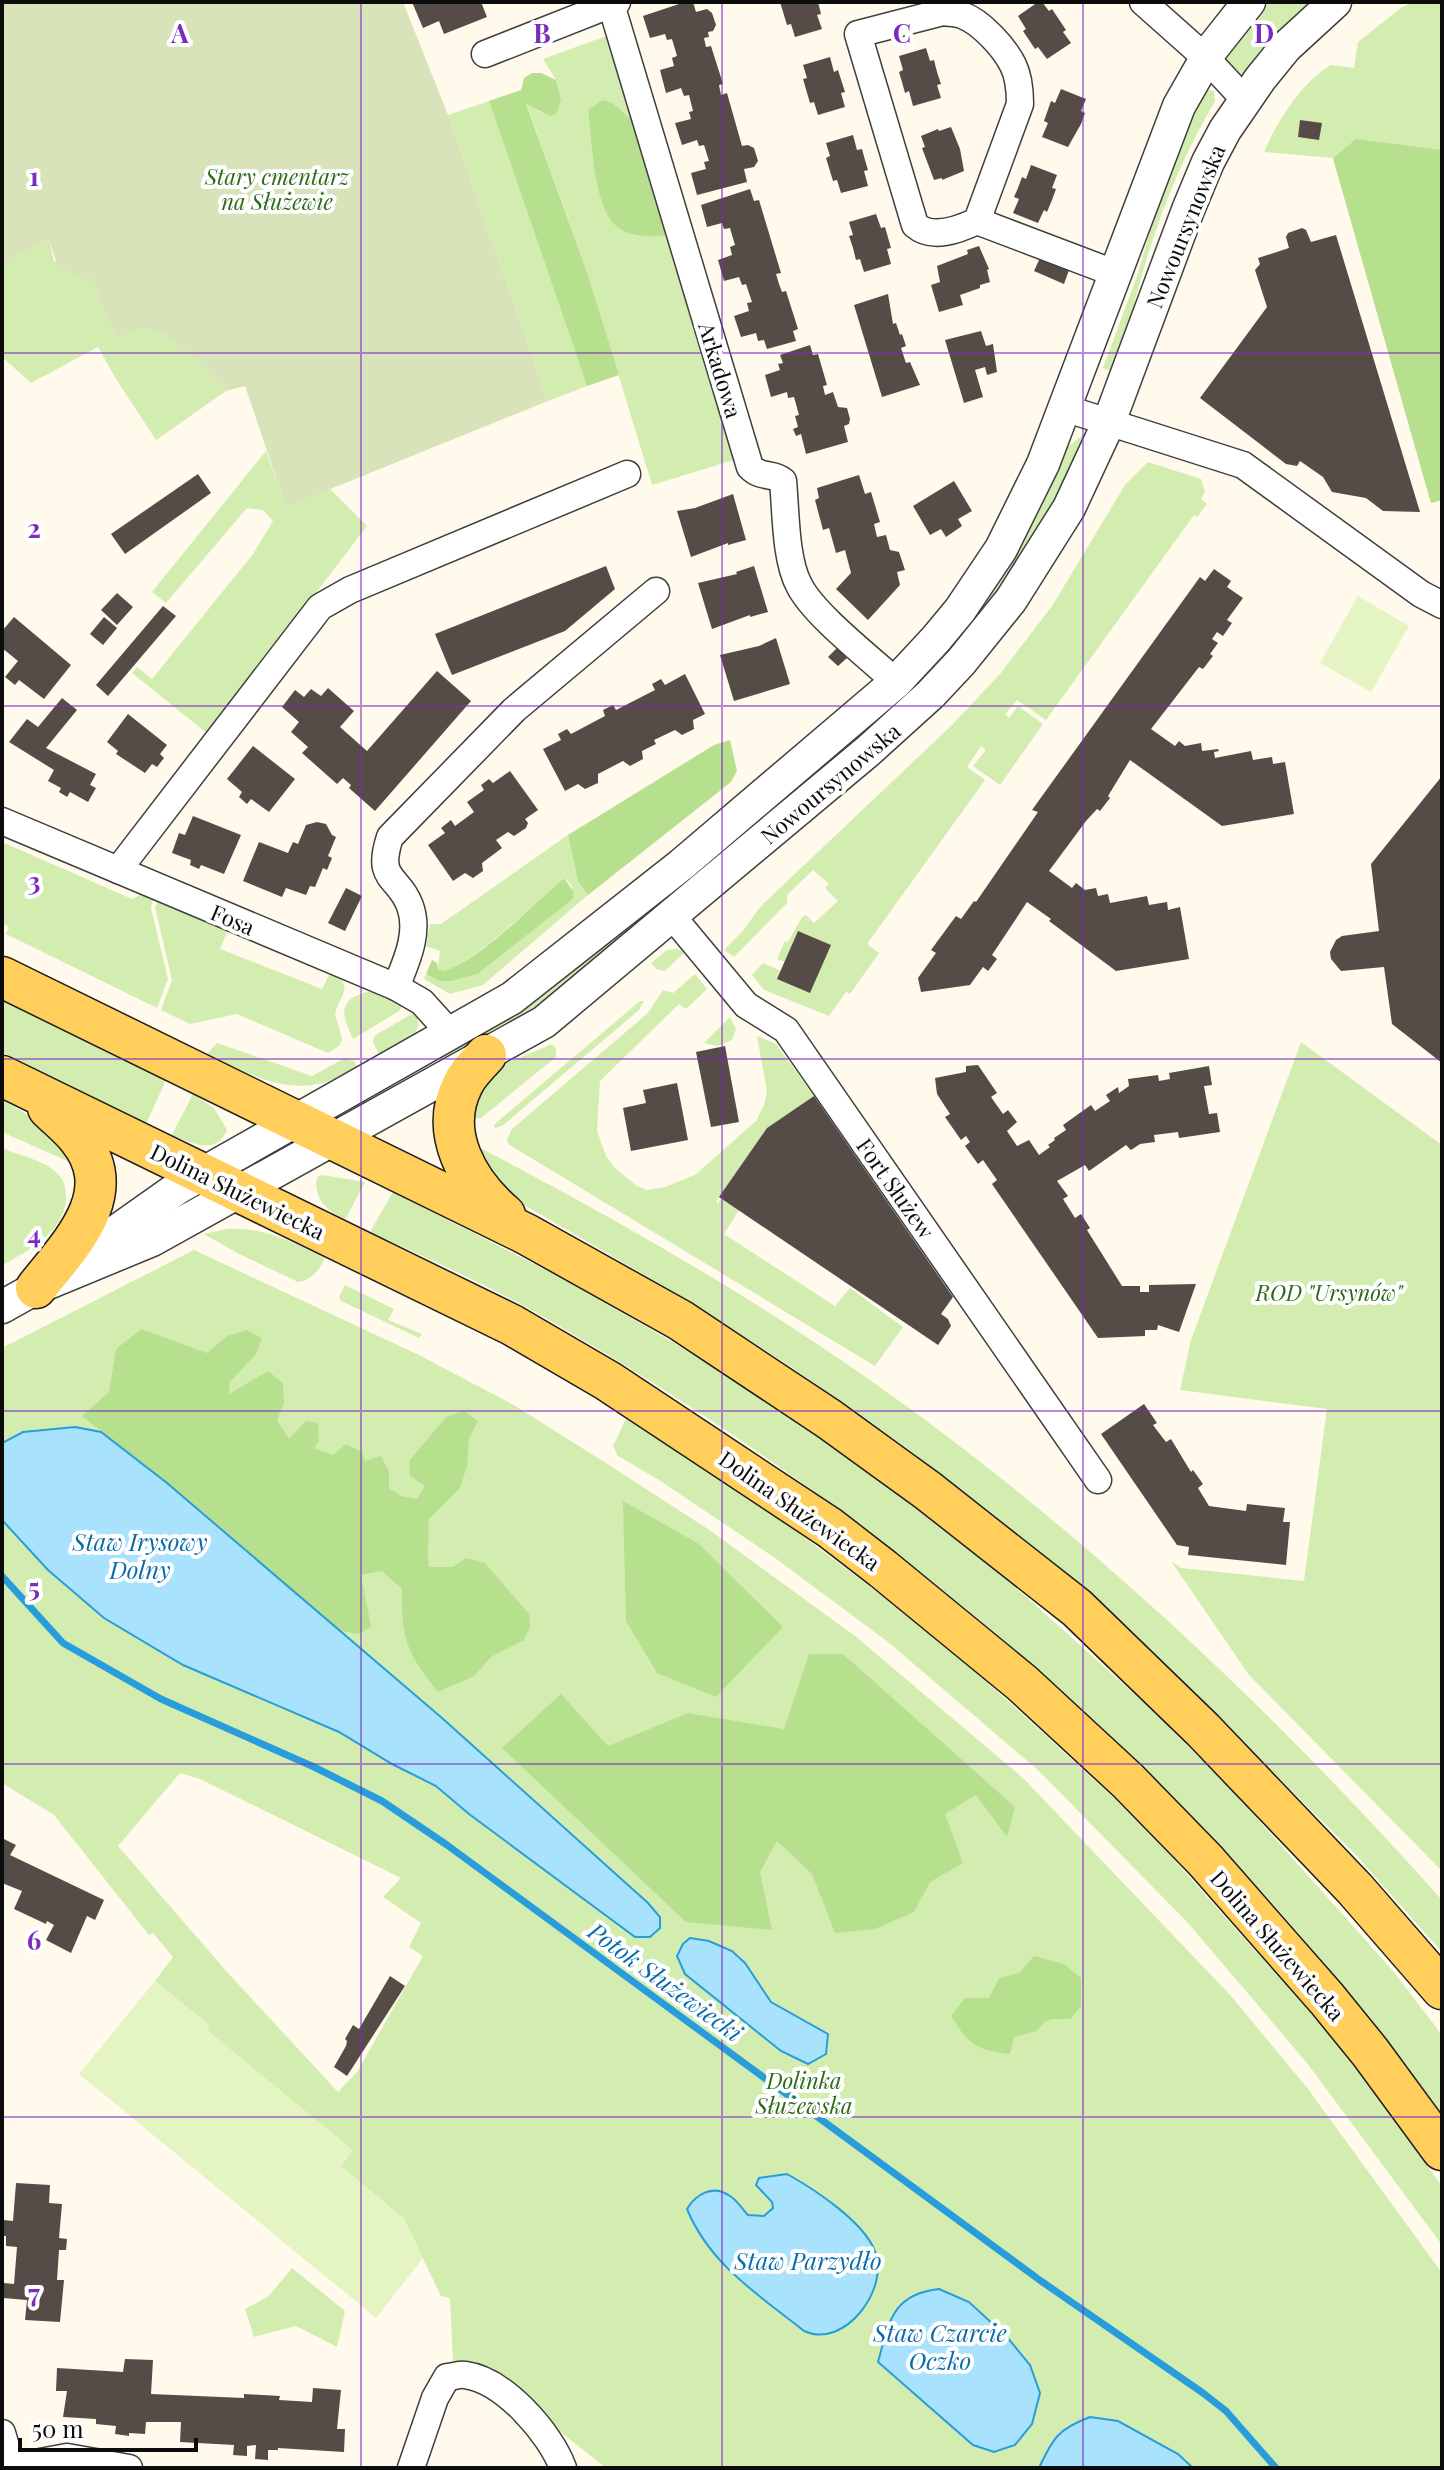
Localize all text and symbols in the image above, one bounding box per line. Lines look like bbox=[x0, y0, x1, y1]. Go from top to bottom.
text: A bbox=[170, 15, 189, 50]
text: B bbox=[533, 15, 551, 50]
text: C bbox=[893, 15, 911, 50]
text: D bbox=[1254, 15, 1274, 50]
street label: Nowoursynowska bbox=[1139, 140, 1231, 312]
text: 1 bbox=[29, 158, 39, 193]
park label: Stary cmentarz na Służewie bbox=[204, 161, 350, 216]
street label: Arkadowa bbox=[692, 318, 750, 422]
text: 2 bbox=[27, 510, 41, 545]
street label: Nowoursynowska bbox=[754, 716, 906, 850]
text: 3 bbox=[28, 863, 40, 898]
street label: Fosa bbox=[206, 896, 260, 942]
street label: Fort Służew bbox=[850, 1132, 942, 1244]
street label: Dolina Służewiecka bbox=[146, 1136, 330, 1246]
text: 4 bbox=[27, 1216, 41, 1251]
park label: ROD "Ursynów" bbox=[1254, 1277, 1404, 1307]
street label: Dolina Służewiecka bbox=[713, 1443, 887, 1577]
water label: Staw Irysowy Dolny bbox=[71, 1525, 208, 1585]
text: 5 bbox=[28, 1569, 40, 1604]
street label: Dolina Służewiecka bbox=[1204, 1863, 1352, 2027]
water label: Potok Służewiecki bbox=[582, 1914, 750, 2048]
text: 6 bbox=[27, 1922, 41, 1957]
park label: Dolinka Służewska bbox=[755, 2065, 852, 2120]
water label: Staw Parzydło bbox=[733, 2244, 882, 2276]
text: 7 bbox=[28, 2275, 40, 2310]
water label: Staw Czarcie Oczko bbox=[872, 2316, 1007, 2376]
scale bar bbox=[20, 2402, 196, 2452]
text: 50 m bbox=[32, 2412, 84, 2444]

